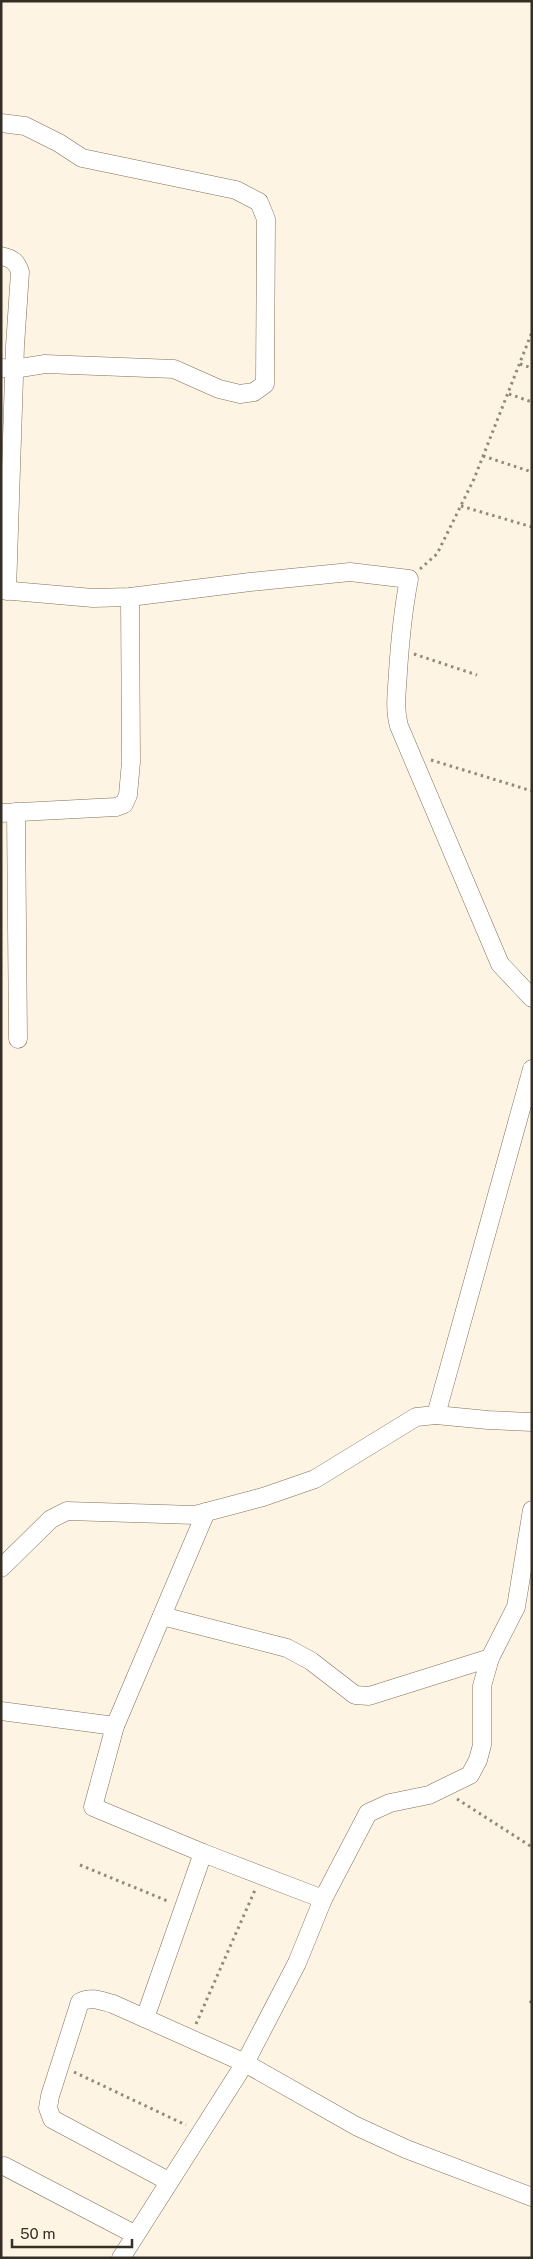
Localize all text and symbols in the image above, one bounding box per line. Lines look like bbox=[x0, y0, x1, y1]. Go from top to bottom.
scale bar bbox=[12, 2216, 132, 2248]
text: 50 m bbox=[20, 2225, 55, 2242]

